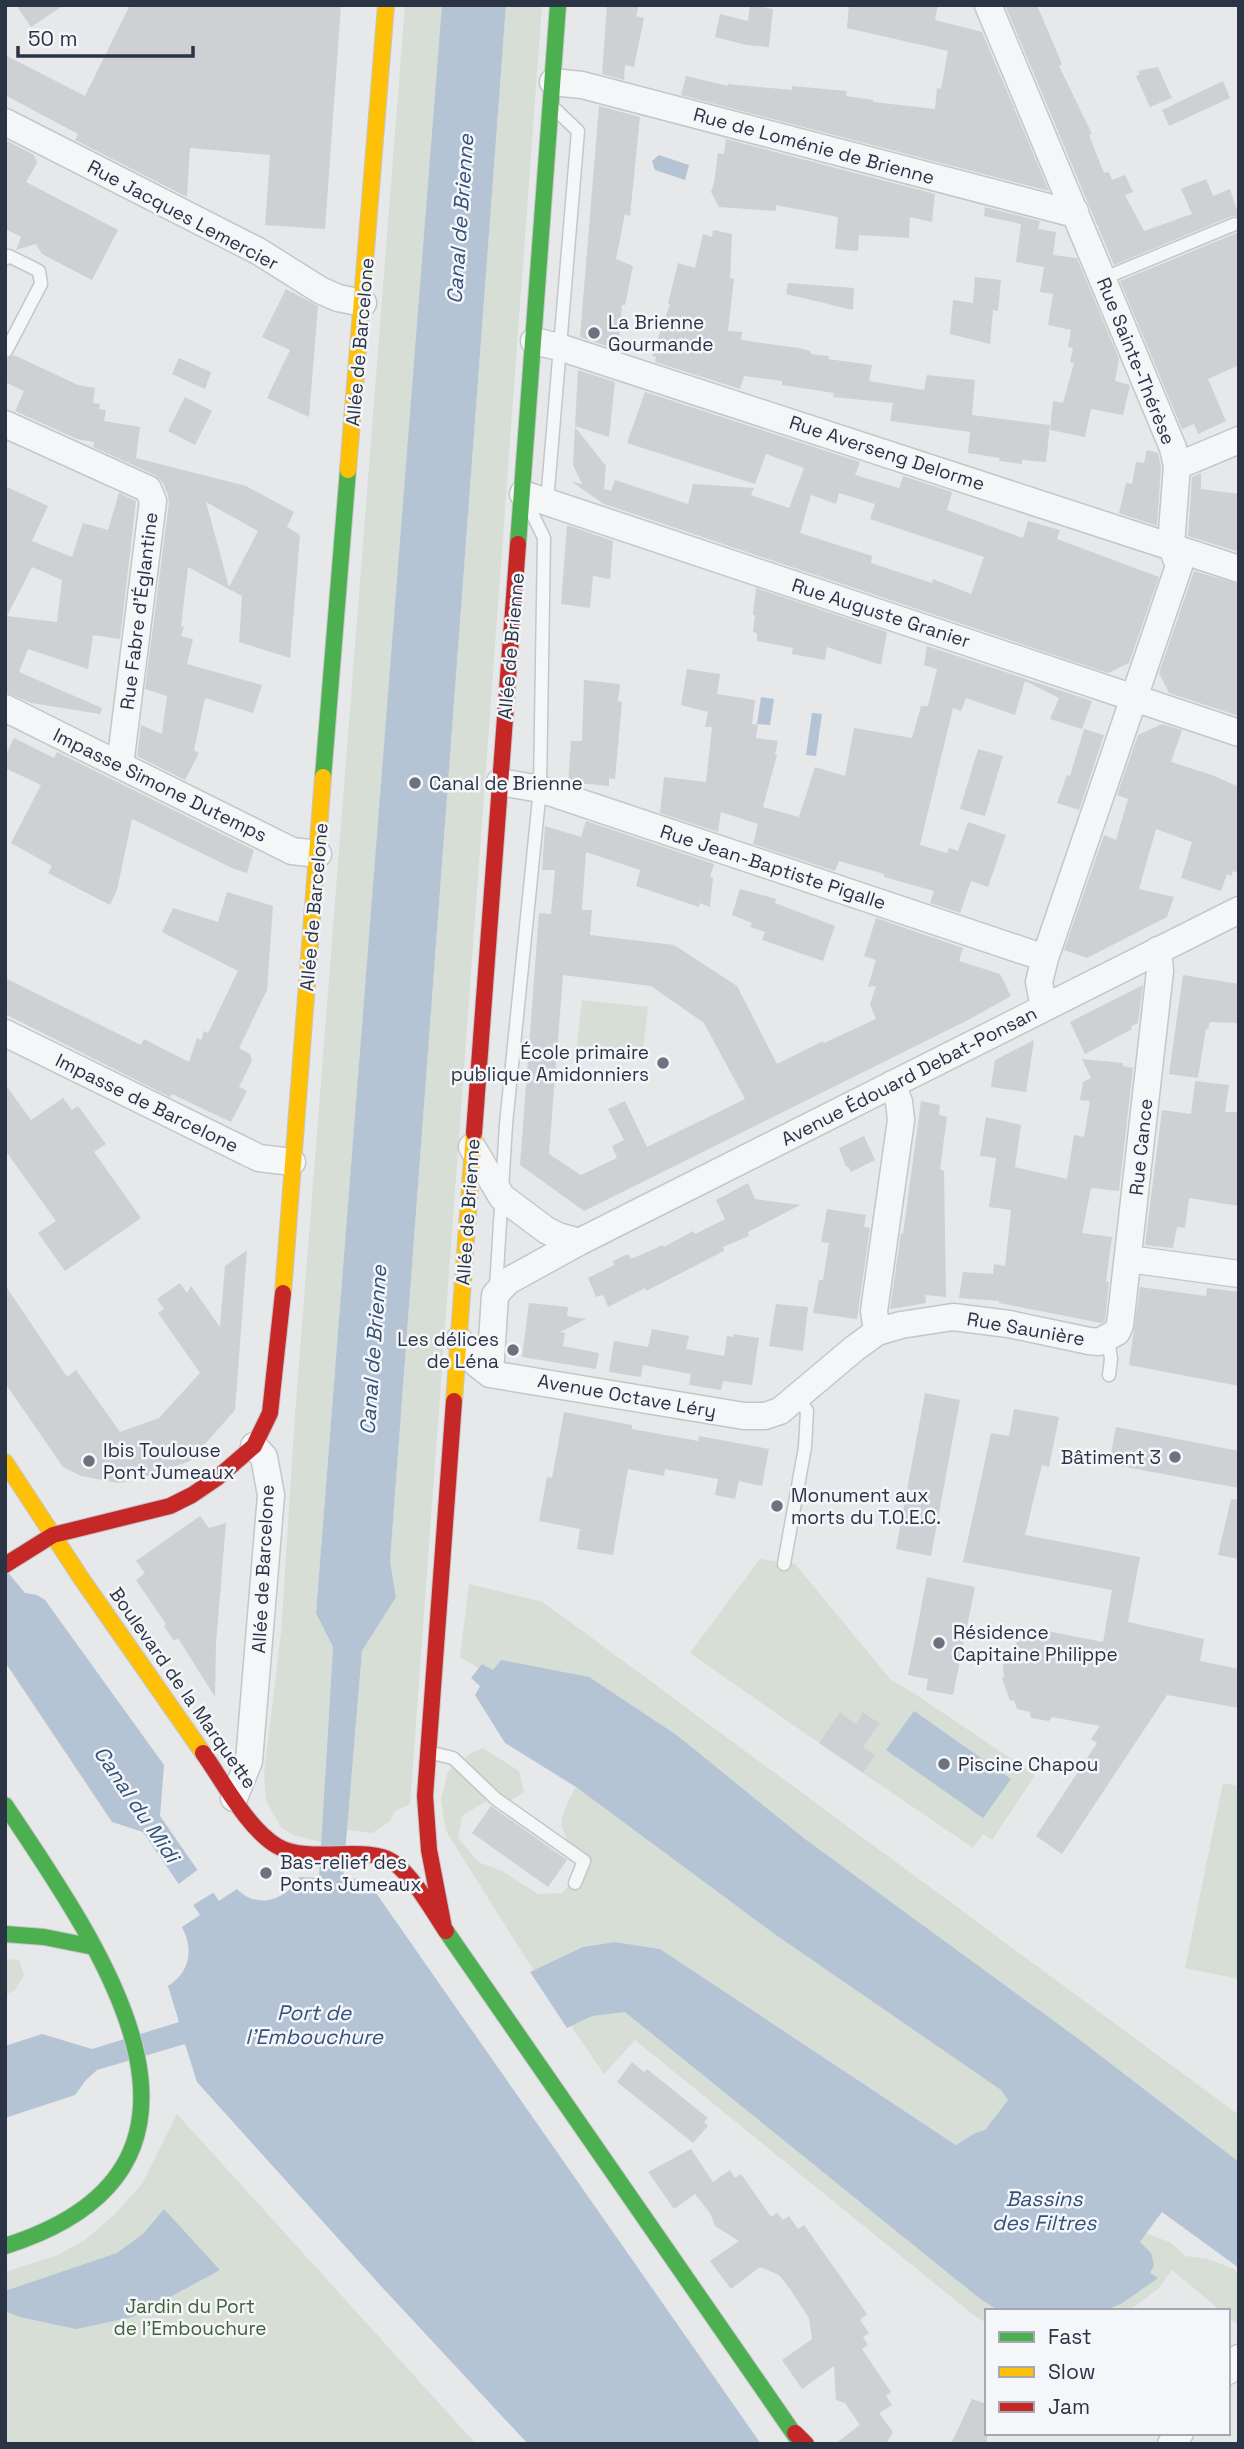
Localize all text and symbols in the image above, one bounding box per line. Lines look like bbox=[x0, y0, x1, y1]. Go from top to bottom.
scale bar bbox=[18, 14, 192, 58]
text: 50 m bbox=[28, 25, 78, 52]
street label: Rue de Loménie de Brienne bbox=[691, 102, 937, 190]
water label: Canal de Brienne bbox=[441, 132, 480, 305]
street label: Rue Jacques Lemercier bbox=[83, 154, 283, 276]
street label: Allée de Barcelone bbox=[340, 257, 380, 427]
street label: Rue Sainte-Thérèse bbox=[1091, 274, 1181, 448]
place label: La Brienne Gourmande bbox=[608, 310, 713, 357]
marker: La Brienne Gourmande bbox=[586, 325, 602, 341]
street label: Rue Averseng Delorme bbox=[786, 410, 988, 496]
street label: Rue Fabre d'Églantine bbox=[114, 511, 164, 711]
street label: Allée de Brienne bbox=[492, 572, 530, 720]
street label: Rue Auguste Granier bbox=[789, 572, 973, 654]
street label: Impasse Simone Dutemps bbox=[49, 722, 271, 848]
place label: Canal de Brienne bbox=[429, 771, 583, 796]
marker: Canal de Brienne bbox=[407, 775, 423, 791]
street label: Rue Jean-Baptiste Pigalle bbox=[657, 819, 889, 915]
street label: Allée de Barcelone bbox=[294, 822, 334, 992]
street label: Avenue Édouard Debat-Ponsan bbox=[777, 1000, 1041, 1152]
place label: École primaire publique Amidonniers bbox=[451, 1040, 649, 1087]
street label: Impasse de Barcelone bbox=[51, 1048, 243, 1158]
marker: École primaire publique Amidonniers bbox=[655, 1055, 671, 1071]
street label: Rue Cance bbox=[1123, 1097, 1159, 1197]
street label: Allée de Brienne bbox=[450, 1138, 486, 1286]
water label: Canal de Brienne bbox=[354, 1263, 393, 1436]
street label: Rue Saunière bbox=[965, 1306, 1087, 1352]
place label: Les délices de Léna bbox=[397, 1327, 499, 1374]
marker: Les délices de Léna bbox=[505, 1342, 521, 1358]
street label: Avenue Octave Léry bbox=[536, 1368, 718, 1424]
place label: Ibis Toulouse Pont Jumeaux bbox=[103, 1438, 234, 1485]
place label: Bâtiment 3 bbox=[1061, 1445, 1161, 1470]
marker: Bâtiment 3 bbox=[1167, 1449, 1183, 1465]
marker: Ibis Toulouse Pont Jumeaux bbox=[81, 1453, 97, 1469]
place label: Monument aux morts du T.O.E.C. bbox=[791, 1483, 941, 1530]
street label: Allée de Barcelone bbox=[246, 1484, 280, 1654]
marker: Monument aux morts du T.O.E.C. bbox=[769, 1498, 785, 1514]
street label: Boulevard de la Marquette bbox=[104, 1582, 262, 1794]
place label: Résidence Capitaine Philippe bbox=[953, 1620, 1118, 1667]
marker: Résidence Capitaine Philippe bbox=[931, 1635, 947, 1651]
water label: Canal du Midi bbox=[88, 1741, 187, 1870]
place label: Piscine Chapou bbox=[958, 1752, 1098, 1777]
marker: Piscine Chapou bbox=[936, 1756, 952, 1772]
place label: Bas-relief des Ponts Jumeaux bbox=[280, 1850, 421, 1897]
marker: Bas-relief des Ponts Jumeaux bbox=[258, 1865, 274, 1881]
water label: Port de l'Embouchure bbox=[245, 1999, 384, 2050]
water label: Bassins des Filtres bbox=[992, 2185, 1097, 2236]
park label: Jardin du Port de l'Embouchure bbox=[114, 2294, 267, 2341]
legend bbox=[985, 2309, 1230, 2435]
text: Fast bbox=[1048, 2323, 1092, 2350]
text: Slow bbox=[1048, 2358, 1096, 2385]
text: Jam bbox=[1048, 2393, 1090, 2420]

